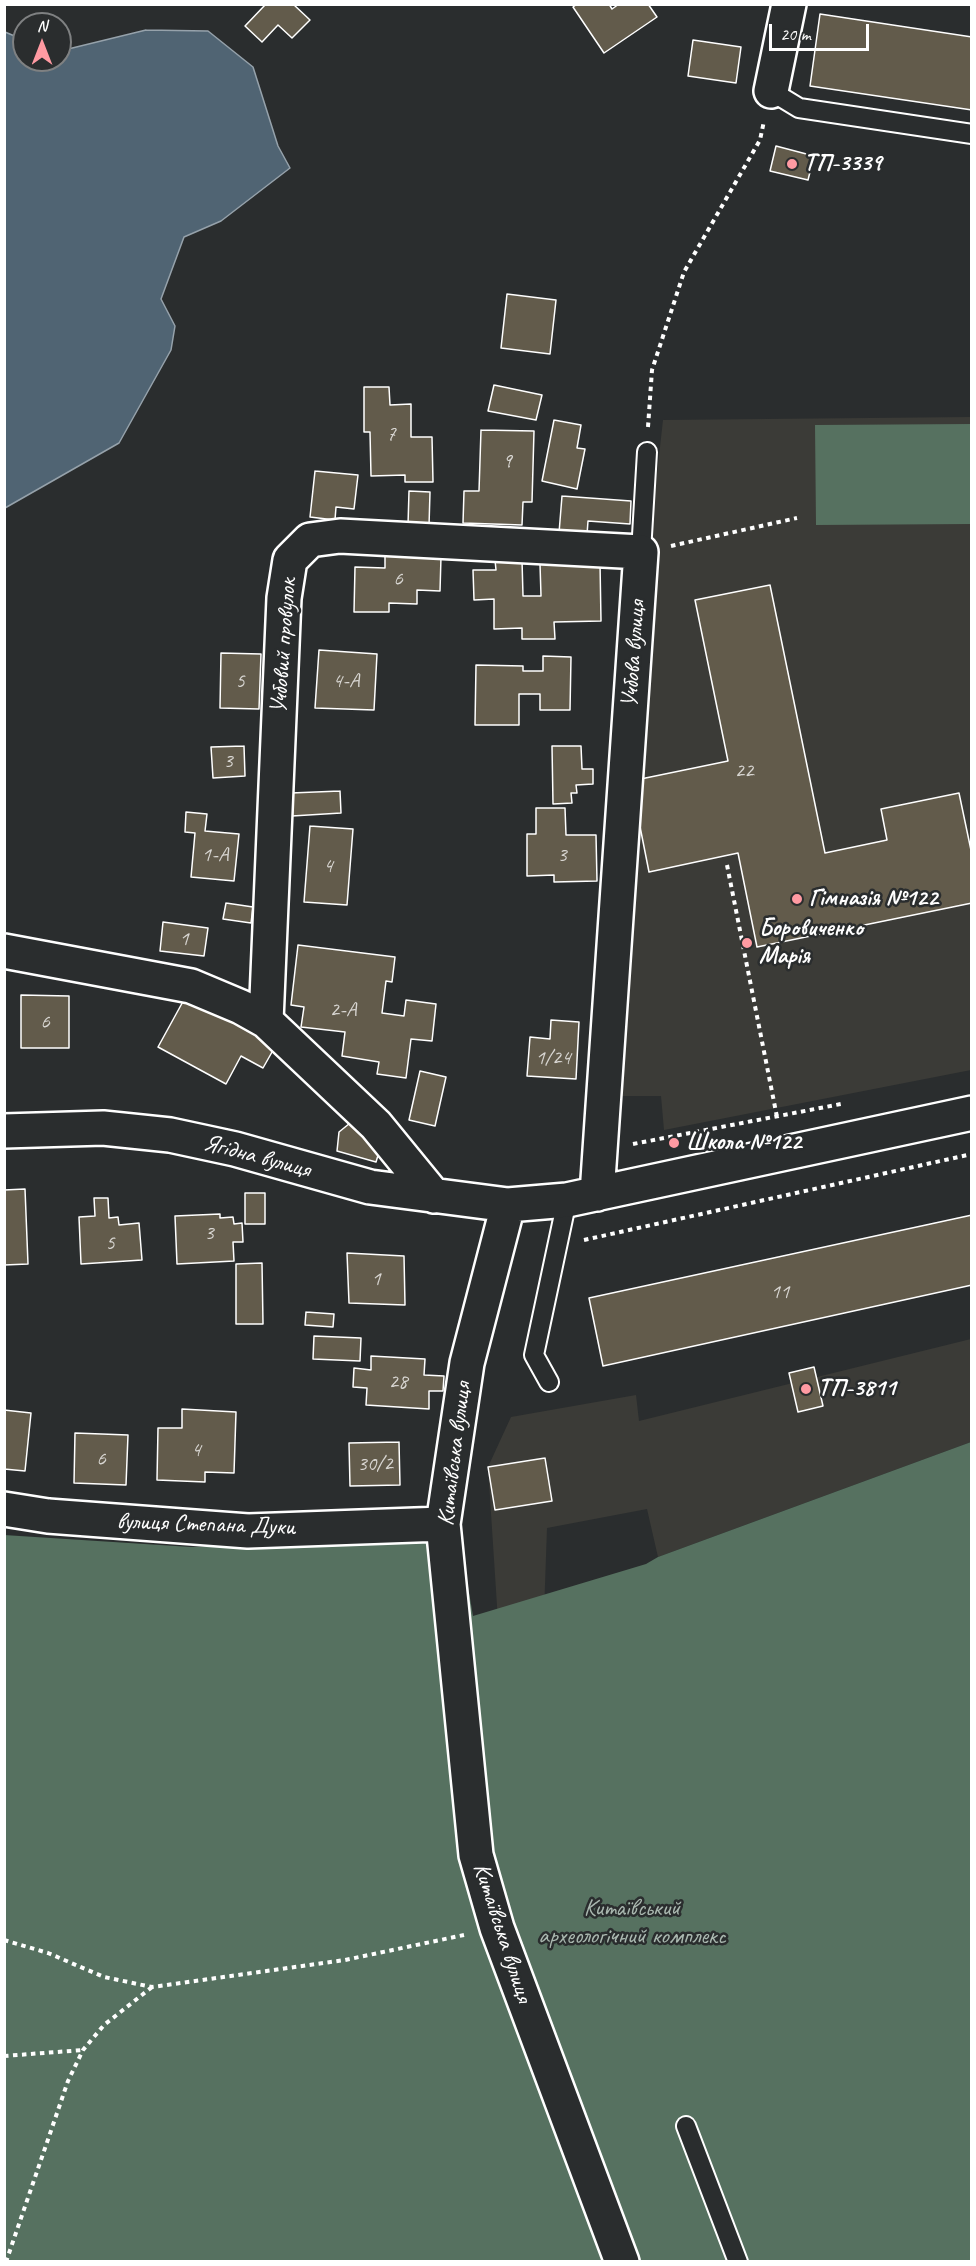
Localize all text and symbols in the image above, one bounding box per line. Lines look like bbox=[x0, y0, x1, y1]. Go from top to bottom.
north arrow bbox=[12, 12, 72, 72]
scale bar bbox=[772, 12, 872, 50]
text: N bbox=[37, 16, 47, 36]
text: 20 m bbox=[780, 23, 811, 45]
place label: ТП-3339 bbox=[804, 150, 882, 178]
marker: ТП-3339 bbox=[785, 157, 799, 171]
house number: 7 bbox=[386, 421, 396, 447]
house number: 9 bbox=[502, 448, 512, 474]
house number: 6 bbox=[393, 566, 403, 592]
street label: Учбовий провулок bbox=[265, 577, 303, 715]
street label: Учбова вулиця bbox=[616, 599, 652, 709]
house number: 5 bbox=[235, 668, 245, 694]
house number: 4-А bbox=[333, 668, 359, 694]
house number: 3 bbox=[223, 748, 233, 774]
house number: 22 bbox=[735, 758, 753, 784]
house number: 1-А bbox=[202, 842, 228, 868]
house number: 3 bbox=[557, 842, 567, 868]
house number: 4 bbox=[323, 853, 333, 879]
place label: Гімназія №122 bbox=[809, 885, 938, 913]
marker: Гімназія №122 bbox=[790, 892, 804, 906]
place label: Боровиченко Марія bbox=[759, 915, 863, 971]
house number: 1 bbox=[179, 926, 189, 952]
marker: Боровиченко Марія bbox=[740, 936, 754, 950]
house number: 2-А bbox=[330, 997, 356, 1023]
house number: 6 bbox=[40, 1009, 50, 1035]
house number: 1/24 bbox=[535, 1045, 571, 1071]
street label: Ягідна вулиця bbox=[200, 1129, 314, 1185]
place label: Школа №122 bbox=[686, 1129, 801, 1157]
marker: Школа №122 bbox=[667, 1136, 681, 1150]
house number: 3 bbox=[204, 1220, 214, 1246]
house number: 5 bbox=[105, 1230, 115, 1256]
house number: 1 bbox=[371, 1266, 381, 1292]
house number: 11 bbox=[771, 1279, 789, 1305]
house number: 28 bbox=[389, 1369, 407, 1395]
place label: ТП-3811 bbox=[818, 1375, 896, 1403]
street label: Китаївська вулиця bbox=[432, 1380, 478, 1528]
marker: ТП-3811 bbox=[799, 1382, 813, 1396]
house number: 4 bbox=[191, 1437, 201, 1463]
house number: 6 bbox=[96, 1446, 106, 1472]
house number: 30/2 bbox=[357, 1451, 393, 1477]
street label: вулиця Степана Дуки bbox=[116, 1507, 296, 1543]
street label: Китаївська вулиця bbox=[466, 1860, 538, 2006]
park label: Китаївський археологічний комплекс bbox=[538, 1895, 726, 1951]

